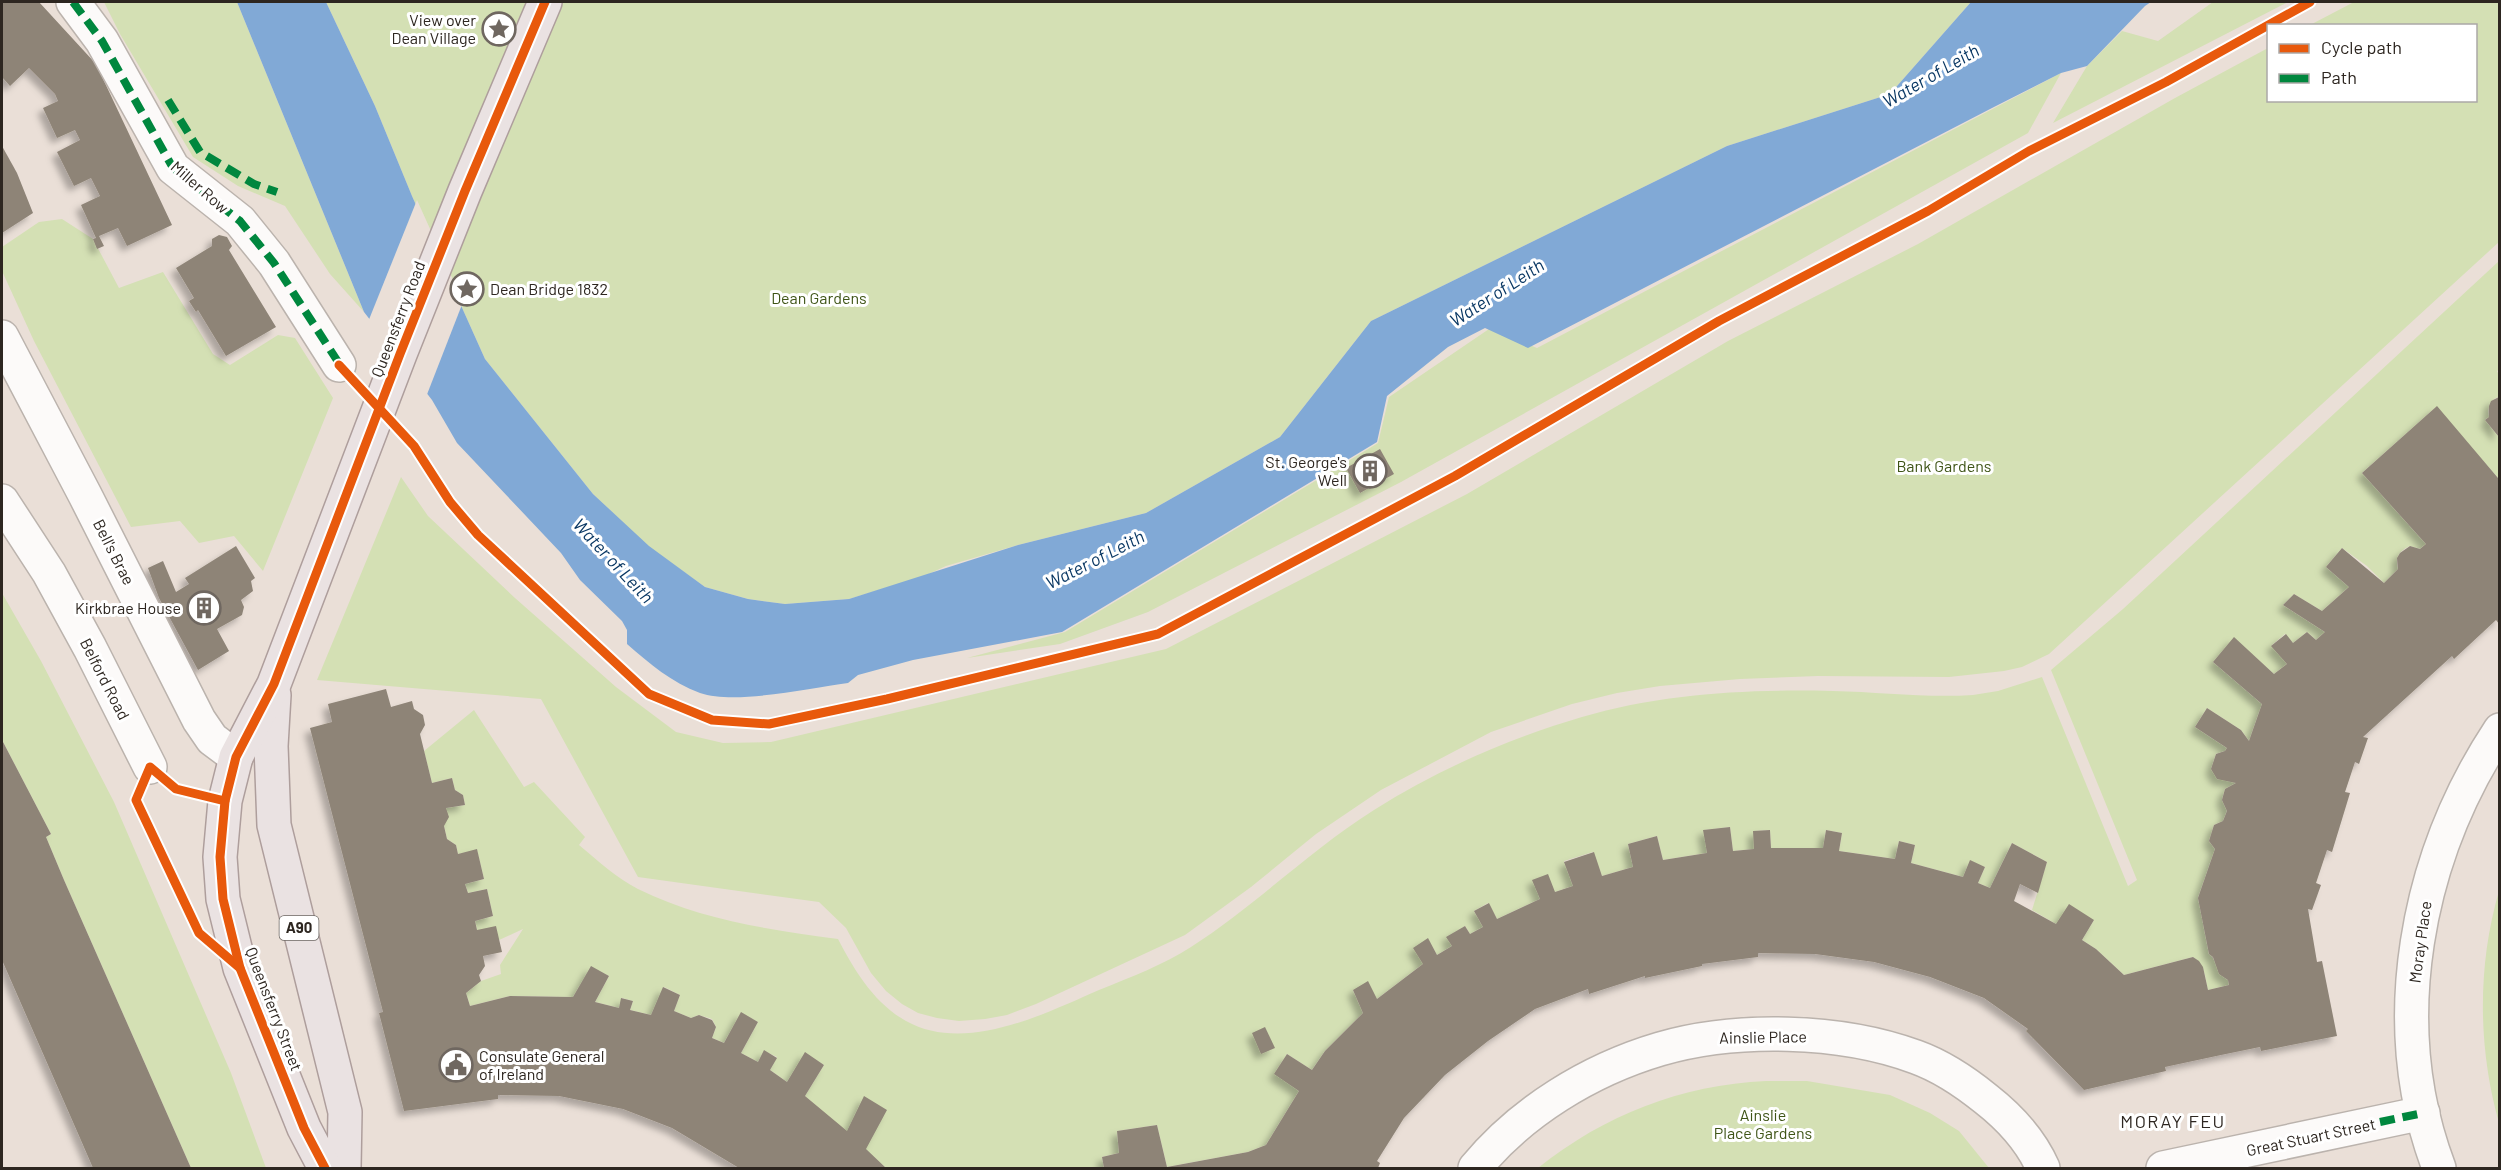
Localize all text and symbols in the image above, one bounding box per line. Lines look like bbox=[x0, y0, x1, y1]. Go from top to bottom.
place label: View over Dean Village bbox=[392, 10, 476, 47]
place icon: View over Dean Village bbox=[481, 11, 517, 47]
legend bbox=[2267, 24, 2477, 102]
text: Cycle path bbox=[2321, 36, 2402, 58]
water label: Water of Leith bbox=[1878, 39, 1983, 112]
text: Path bbox=[2321, 66, 2357, 88]
street label: Miller Row bbox=[168, 156, 233, 217]
water label: Water of Leith bbox=[1445, 254, 1548, 331]
street label: Queensferry Road bbox=[367, 258, 428, 379]
place icon: Dean Bridge 1832 bbox=[449, 271, 485, 307]
place label: Dean Bridge 1832 bbox=[490, 279, 608, 298]
park label: Dean Gardens bbox=[771, 288, 867, 307]
place label: St. George's Well bbox=[1265, 452, 1347, 489]
building icon: St. George's Well bbox=[1352, 453, 1388, 489]
park label: Bank Gardens bbox=[1896, 456, 1992, 475]
water label: Water of Leith bbox=[569, 513, 659, 607]
street label: Bell's Brae bbox=[90, 516, 139, 588]
water label: Water of Leith bbox=[1041, 525, 1148, 593]
building icon: Kirkbrae House bbox=[186, 590, 222, 626]
place label: Kirkbrae House bbox=[75, 598, 181, 617]
street label: Belford Road bbox=[77, 635, 134, 723]
street label: Moray Place bbox=[2404, 900, 2435, 984]
road number: A90 bbox=[280, 916, 318, 940]
street label: Queensferry Street bbox=[242, 944, 307, 1073]
street label: Ainslie Place bbox=[1719, 1026, 1807, 1047]
place label: Consulate General of Ireland bbox=[479, 1046, 604, 1083]
public building icon: Consulate General of Ireland bbox=[438, 1047, 474, 1083]
park label: Ainslie Place Gardens bbox=[1714, 1105, 1812, 1142]
district label: MORAY FEU bbox=[2120, 1110, 2226, 1132]
street label: Great Stuart Street bbox=[2244, 1114, 2377, 1160]

